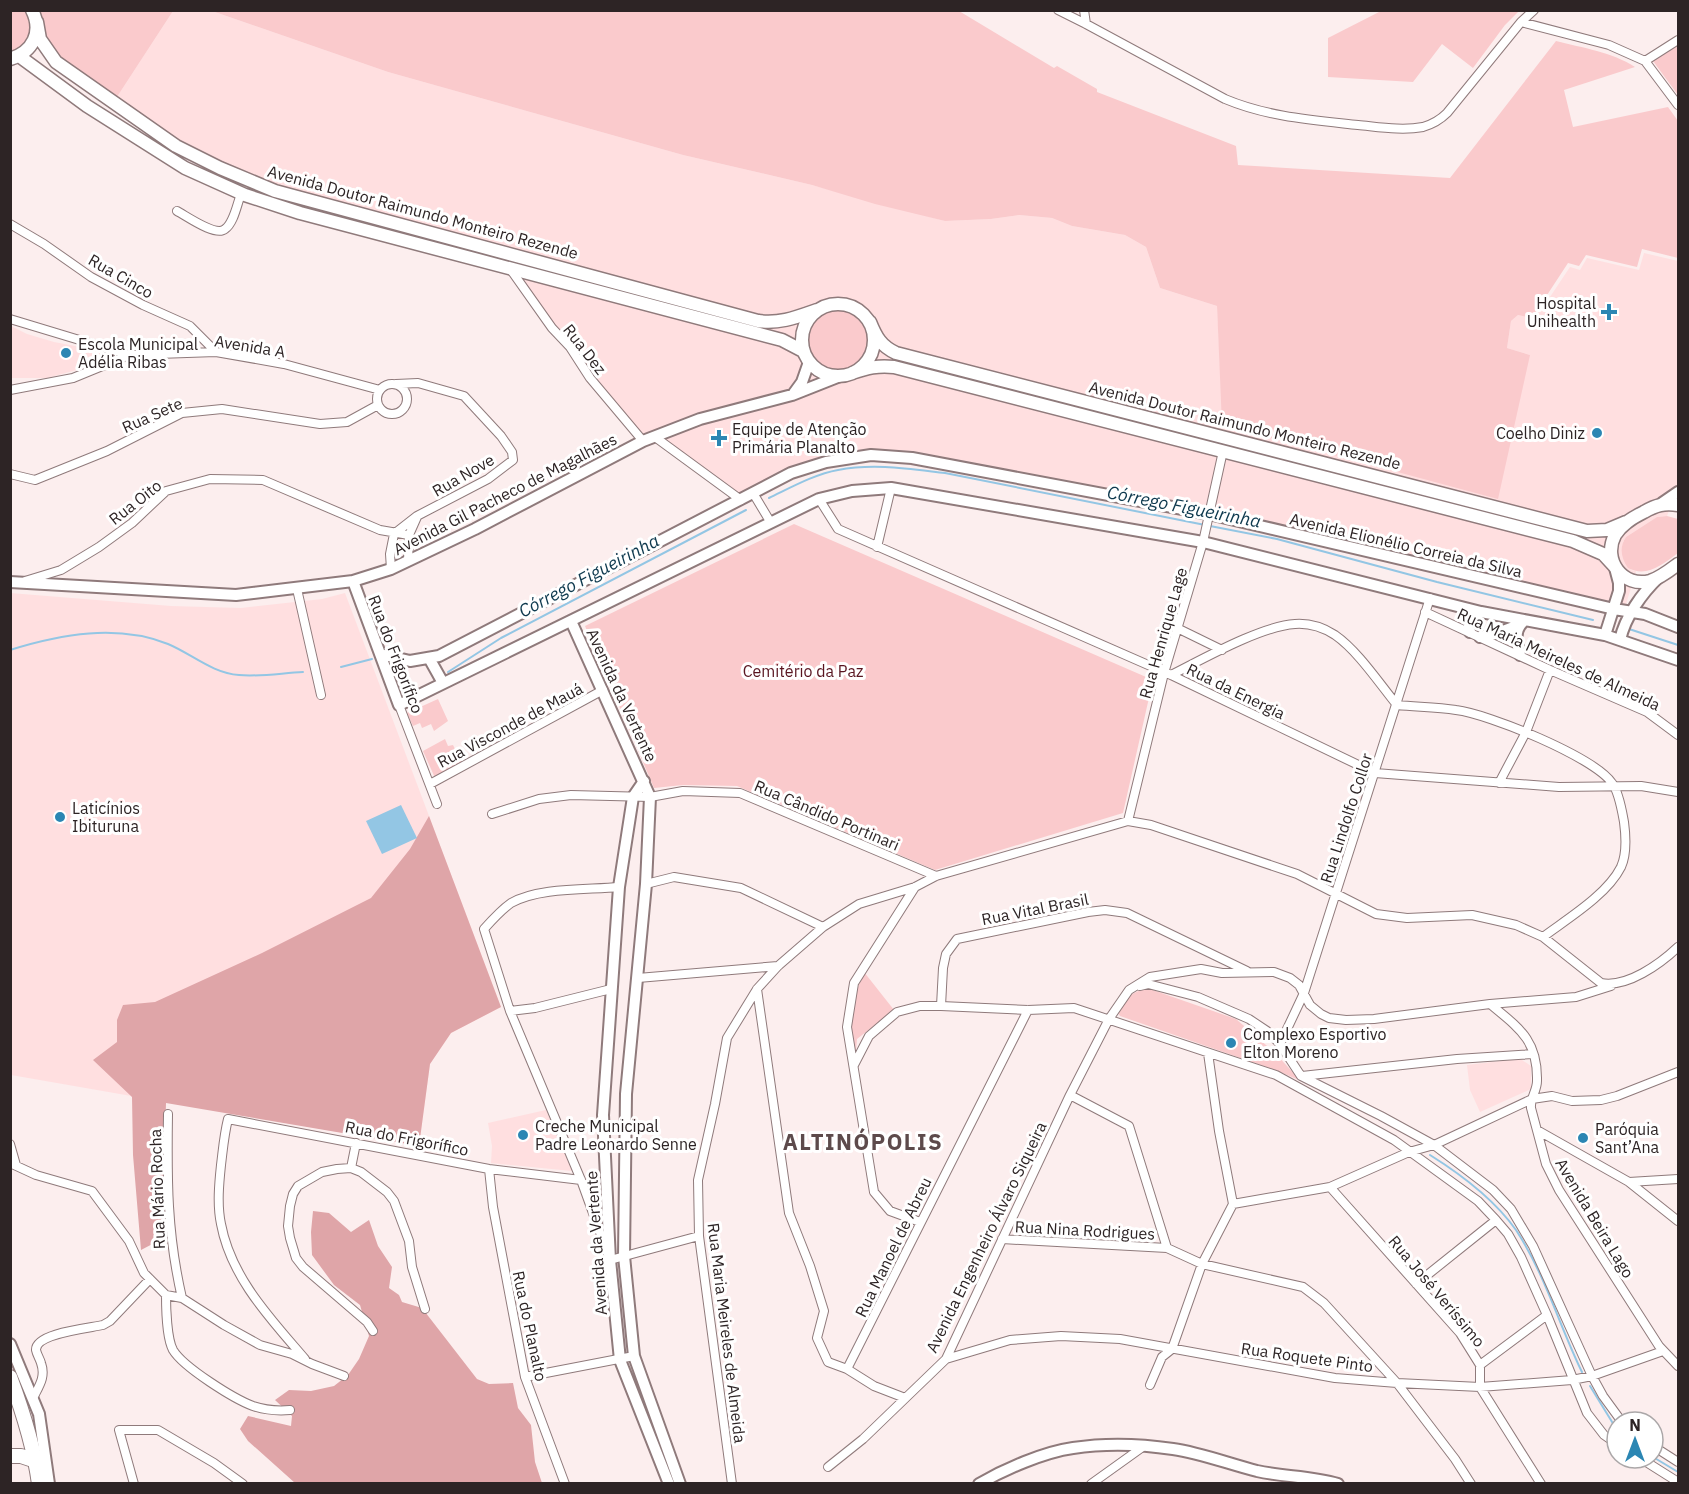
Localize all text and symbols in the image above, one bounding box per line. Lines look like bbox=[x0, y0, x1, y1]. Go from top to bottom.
street label: Avenida Doutor Raimundo Monteiro Rezende bbox=[266, 161, 581, 263]
street label: Rua Cinco bbox=[85, 249, 157, 303]
place label: Hospital Unihealth bbox=[1527, 293, 1596, 331]
marker: Hospital Unihealth bbox=[1600, 303, 1618, 321]
street label: Rua Dez bbox=[559, 320, 611, 378]
street label: Avenida A bbox=[213, 331, 287, 361]
place label: Escola Municipal Adélia Ribas bbox=[78, 334, 198, 372]
marker: Escola Municipal Adélia Ribas bbox=[59, 346, 73, 360]
street label: Avenida Doutor Raimundo Monteiro Rezende bbox=[1087, 377, 1403, 474]
street label: Rua Sete bbox=[119, 393, 186, 437]
place label: Equipe de Atenção Primária Planalto bbox=[732, 419, 866, 457]
place label: Coelho Diniz bbox=[1496, 423, 1585, 443]
marker: Coelho Diniz bbox=[1590, 426, 1604, 440]
street label: Avenida Gil Pacheco de Magalhães bbox=[390, 429, 620, 559]
marker: Equipe de Atenção Primária Planalto bbox=[710, 429, 728, 447]
street label: Rua Nove bbox=[428, 449, 498, 501]
street label: Rua Oito bbox=[105, 475, 165, 529]
water label: Córrego Figueirinha bbox=[1105, 480, 1263, 533]
street label: Avenida Elionélio Correia da Silva bbox=[1288, 509, 1525, 582]
water label: Córrego Figueirinha bbox=[514, 529, 663, 622]
street label: Rua Henrique Lage bbox=[1135, 565, 1191, 701]
street label: Rua do Frigorífico bbox=[364, 592, 428, 716]
street label: Rua Maria Meireles de Almeida bbox=[1454, 603, 1664, 715]
street label: Avenida da Vertente bbox=[582, 625, 662, 765]
street label: Rua da Energia bbox=[1184, 659, 1289, 724]
park label: Cemitério da Paz bbox=[743, 661, 863, 681]
street label: Rua Visconde de Mauá bbox=[434, 678, 587, 772]
street label: Rua Lindolfo Collor bbox=[1316, 750, 1376, 886]
street label: Rua Cândido Portinari bbox=[751, 775, 903, 855]
place label: Laticínios Ibituruna bbox=[72, 798, 140, 836]
marker: Laticínios Ibituruna bbox=[53, 810, 67, 824]
street label: Rua Vital Brasil bbox=[980, 889, 1090, 929]
place label: Complexo Esportivo Elton Moreno bbox=[1243, 1024, 1386, 1062]
marker: Complexo Esportivo Elton Moreno bbox=[1224, 1036, 1238, 1050]
street label: Rua do Frigorífico bbox=[344, 1116, 470, 1160]
place label: Creche Municipal Padre Leonardo Senne bbox=[535, 1116, 697, 1154]
street label: Avenida Engenheiro Álvaro Siqueira bbox=[920, 1118, 1051, 1356]
place label: Paróquia Sant’Ana bbox=[1595, 1119, 1660, 1157]
district label: ALTINÓPOLIS bbox=[783, 1127, 943, 1156]
street label: Rua Mário Rocha bbox=[145, 1128, 169, 1250]
marker: Creche Municipal Padre Leonardo Senne bbox=[516, 1128, 530, 1142]
marker: Paróquia Sant’Ana bbox=[1576, 1131, 1590, 1145]
street label: Avenida Beira Lago bbox=[1551, 1154, 1639, 1282]
street label: Avenida da Vertente bbox=[581, 1170, 611, 1316]
street label: Rua Manoel de Abreu bbox=[850, 1174, 936, 1320]
street label: Rua Nina Rodrigues bbox=[1014, 1216, 1156, 1244]
street label: Rua Maria Meireles de Almeida bbox=[704, 1222, 750, 1445]
street label: Rua José Veríssimo bbox=[1385, 1231, 1490, 1351]
street label: Rua do Planalto bbox=[509, 1269, 552, 1383]
street label: Rua Roquete Pinto bbox=[1240, 1338, 1374, 1376]
north arrow bbox=[1605, 1410, 1665, 1470]
text: N bbox=[1629, 1415, 1641, 1435]

